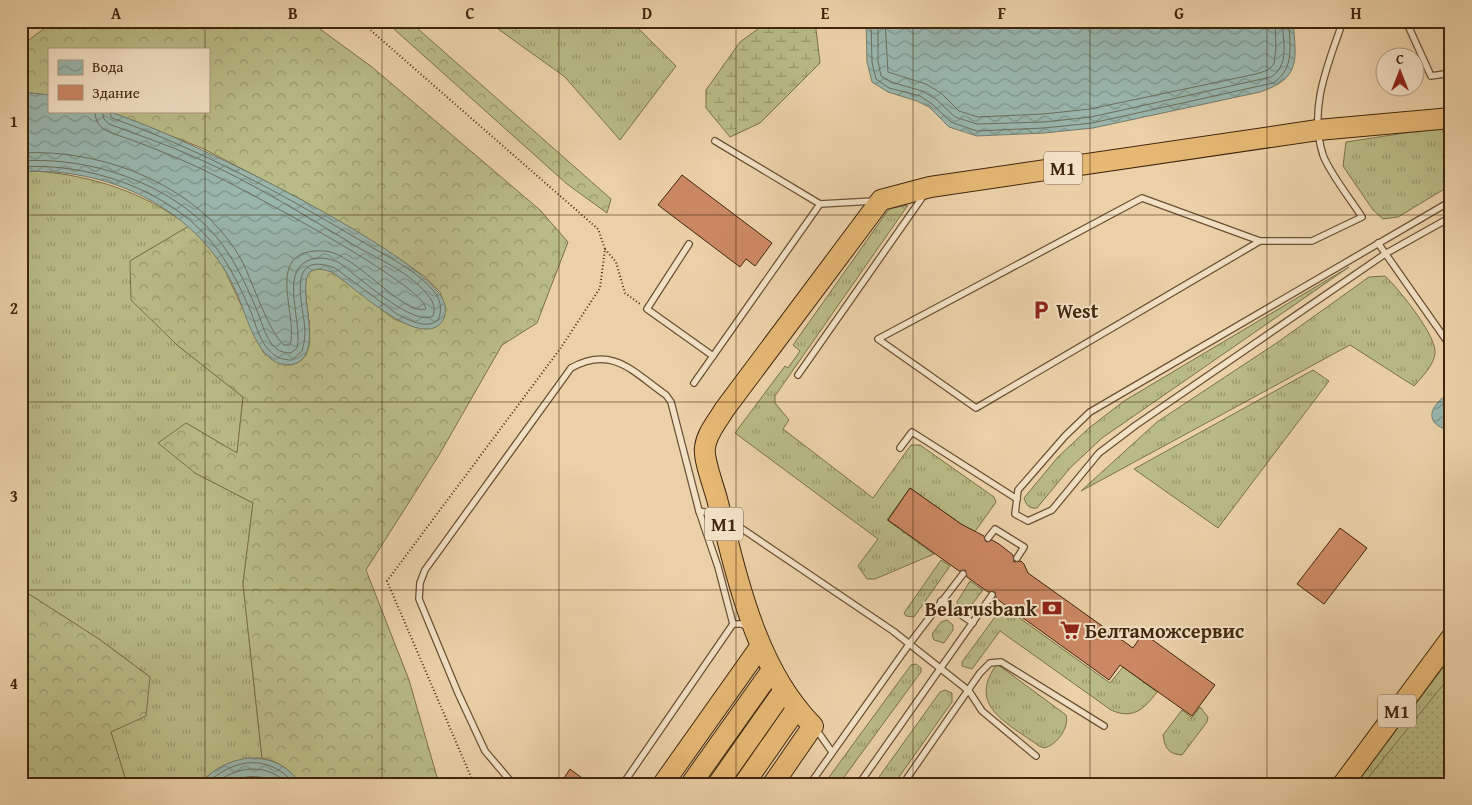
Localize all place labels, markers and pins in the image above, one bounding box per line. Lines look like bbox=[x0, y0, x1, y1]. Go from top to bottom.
place label: West bbox=[1056, 296, 1099, 325]
parking icon: West bbox=[1030, 299, 1052, 321]
place label: Belarusbank bbox=[925, 594, 1038, 623]
bank icon: Belarusbank bbox=[1041, 597, 1063, 619]
place label: Белтаможсервис bbox=[1085, 616, 1244, 645]
supermarket icon: Белтаможсервис bbox=[1059, 619, 1081, 641]

